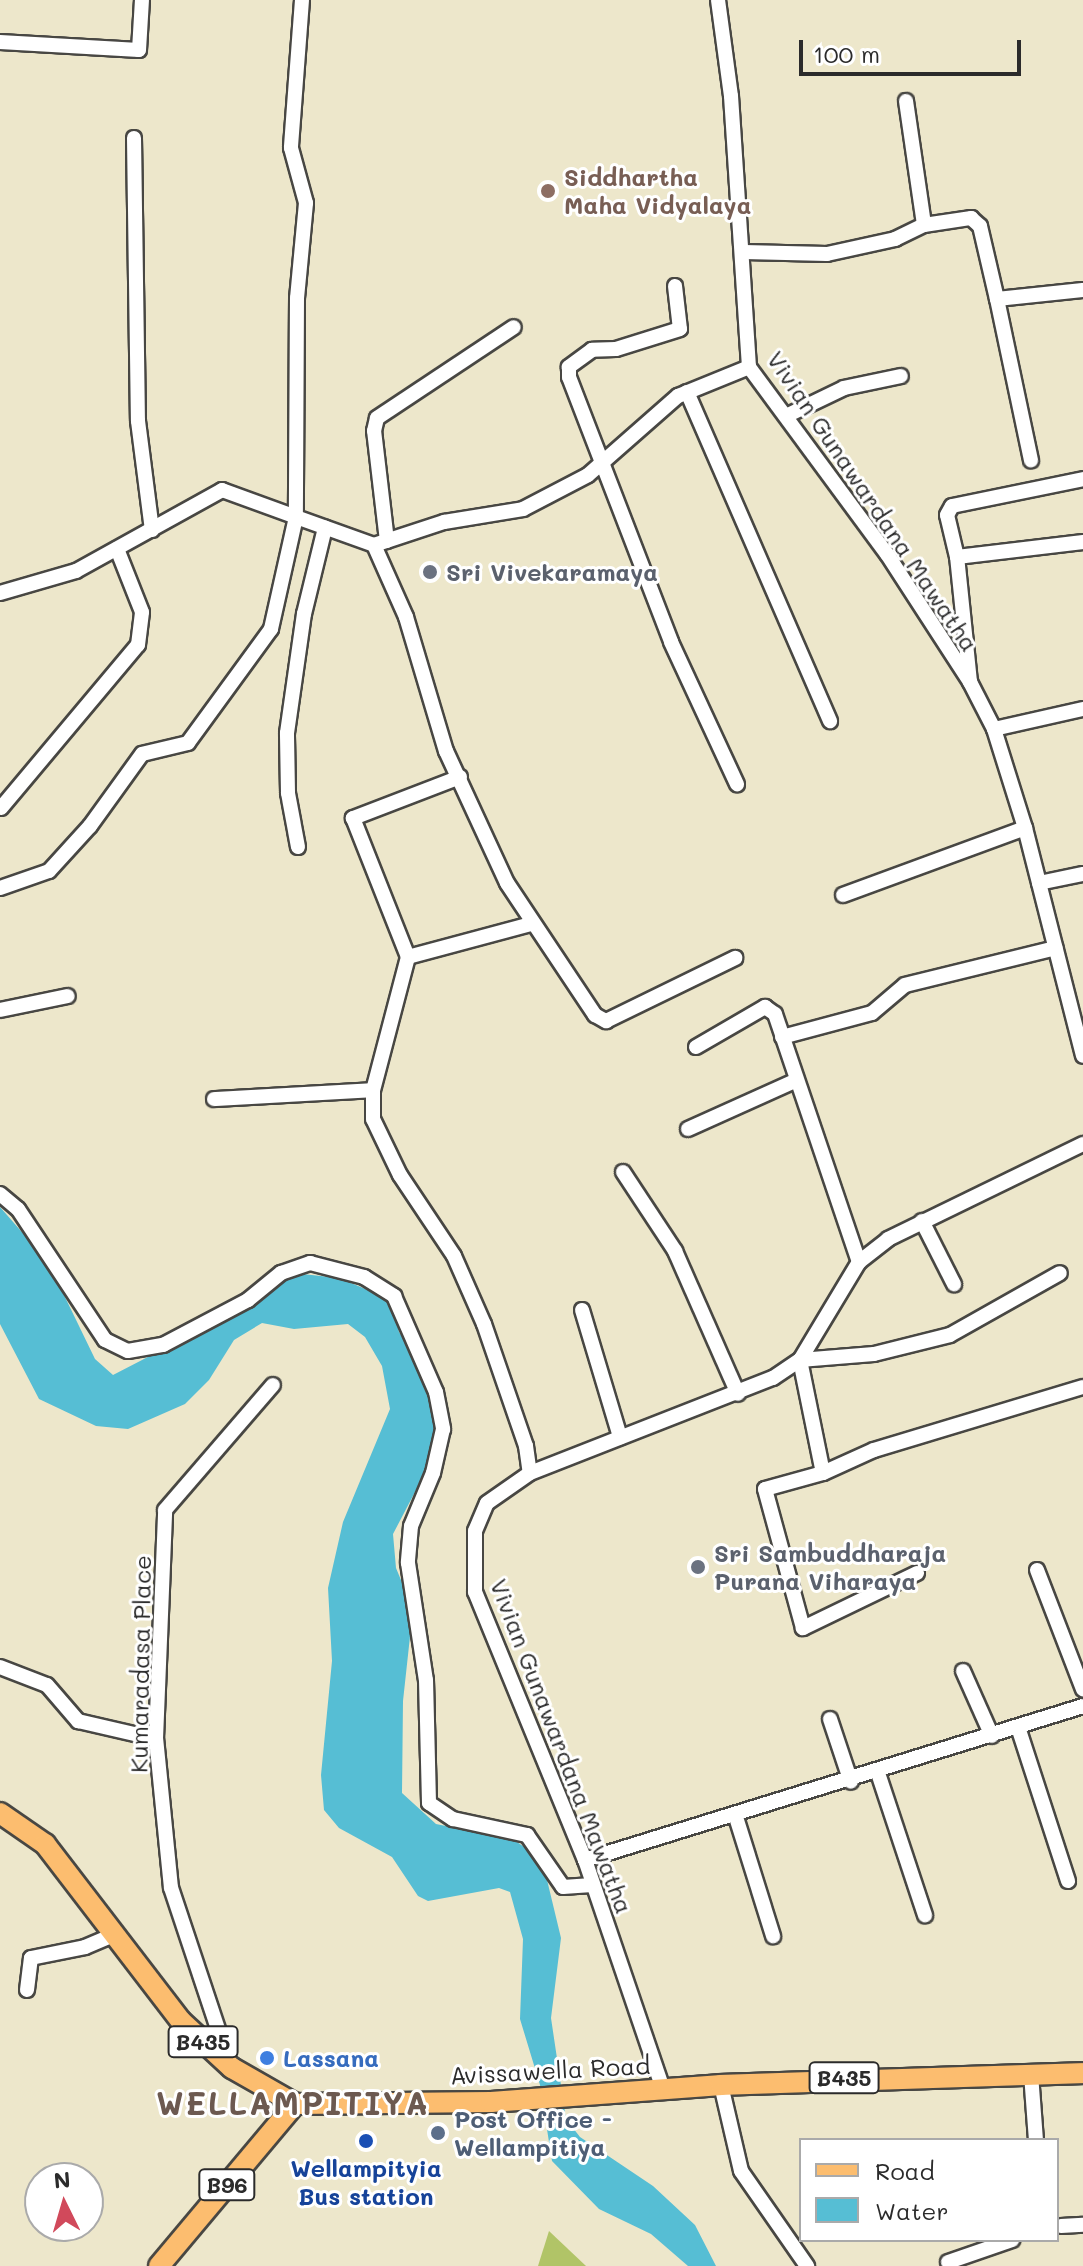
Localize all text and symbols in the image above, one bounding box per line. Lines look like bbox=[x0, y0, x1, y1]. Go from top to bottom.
scale bar bbox=[803, 24, 1025, 74]
text: 100 m bbox=[813, 38, 880, 69]
place label: Siddhartha Maha Vidyalaya bbox=[564, 163, 751, 219]
marker: Siddhartha Maha Vidyalaya bbox=[539, 182, 557, 200]
street label: Vivian Gunawardana Mawatha bbox=[761, 345, 985, 657]
place label: Sri Vivekaramaya bbox=[446, 558, 658, 586]
marker: Sri Vivekaramaya bbox=[421, 563, 439, 581]
place label: Sri Sambuddharaja Purana Viharaya bbox=[714, 1539, 946, 1595]
street label: Kumaradasa Place bbox=[124, 1555, 156, 1773]
marker: Sri Sambuddharaja Purana Viharaya bbox=[689, 1558, 707, 1576]
street label: Vivian Gunawardana Mawatha bbox=[485, 1575, 639, 1917]
road number: B435 bbox=[167, 2024, 239, 2060]
place label: Lassana bbox=[283, 2044, 379, 2072]
marker: Lassana bbox=[258, 2049, 276, 2067]
street label: Avissawella Road bbox=[449, 2050, 651, 2090]
road number: B435 bbox=[808, 2060, 880, 2096]
district label: WELLAMPITIYA bbox=[156, 2083, 430, 2121]
place label: Post Office - Wellampitiya bbox=[454, 2105, 612, 2161]
marker: Post Office - Wellampitiya bbox=[429, 2124, 447, 2142]
marker: Wellampityia Bus station bbox=[357, 2132, 375, 2150]
legend bbox=[799, 2138, 1059, 2242]
place label: Wellampityia Bus station bbox=[290, 2154, 442, 2210]
text: Road bbox=[875, 2155, 935, 2186]
north arrow bbox=[24, 2162, 104, 2242]
text: N bbox=[52, 2164, 72, 2195]
road number: B96 bbox=[197, 2167, 257, 2203]
text: Water bbox=[875, 2195, 949, 2226]

